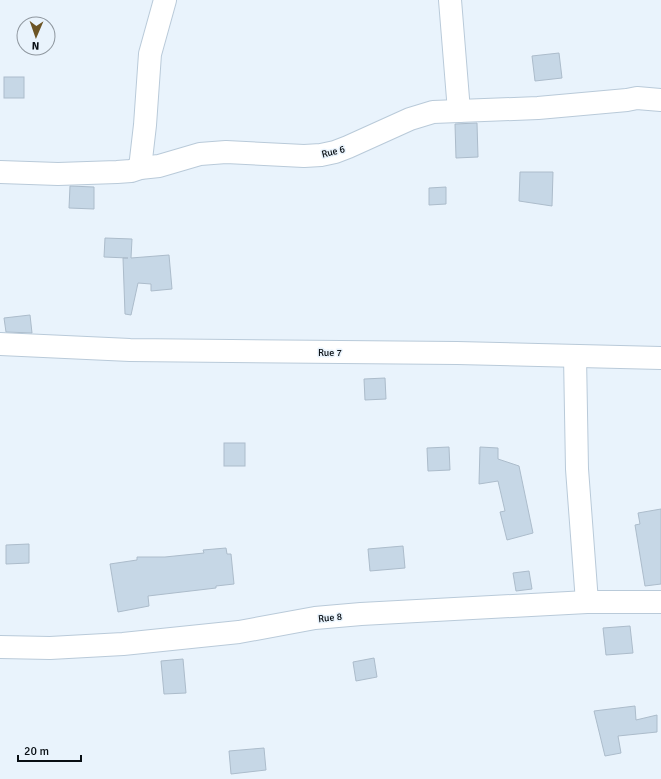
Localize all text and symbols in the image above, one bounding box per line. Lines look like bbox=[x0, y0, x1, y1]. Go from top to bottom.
north arrow bbox=[16, 16, 56, 56]
text: N bbox=[32, 39, 40, 52]
street label: Rue 6 bbox=[320, 143, 346, 161]
street label: Rue 7 bbox=[318, 347, 342, 359]
street label: Rue 8 bbox=[318, 611, 343, 625]
scale bar bbox=[18, 737, 81, 763]
text: 20 m bbox=[24, 744, 49, 759]

